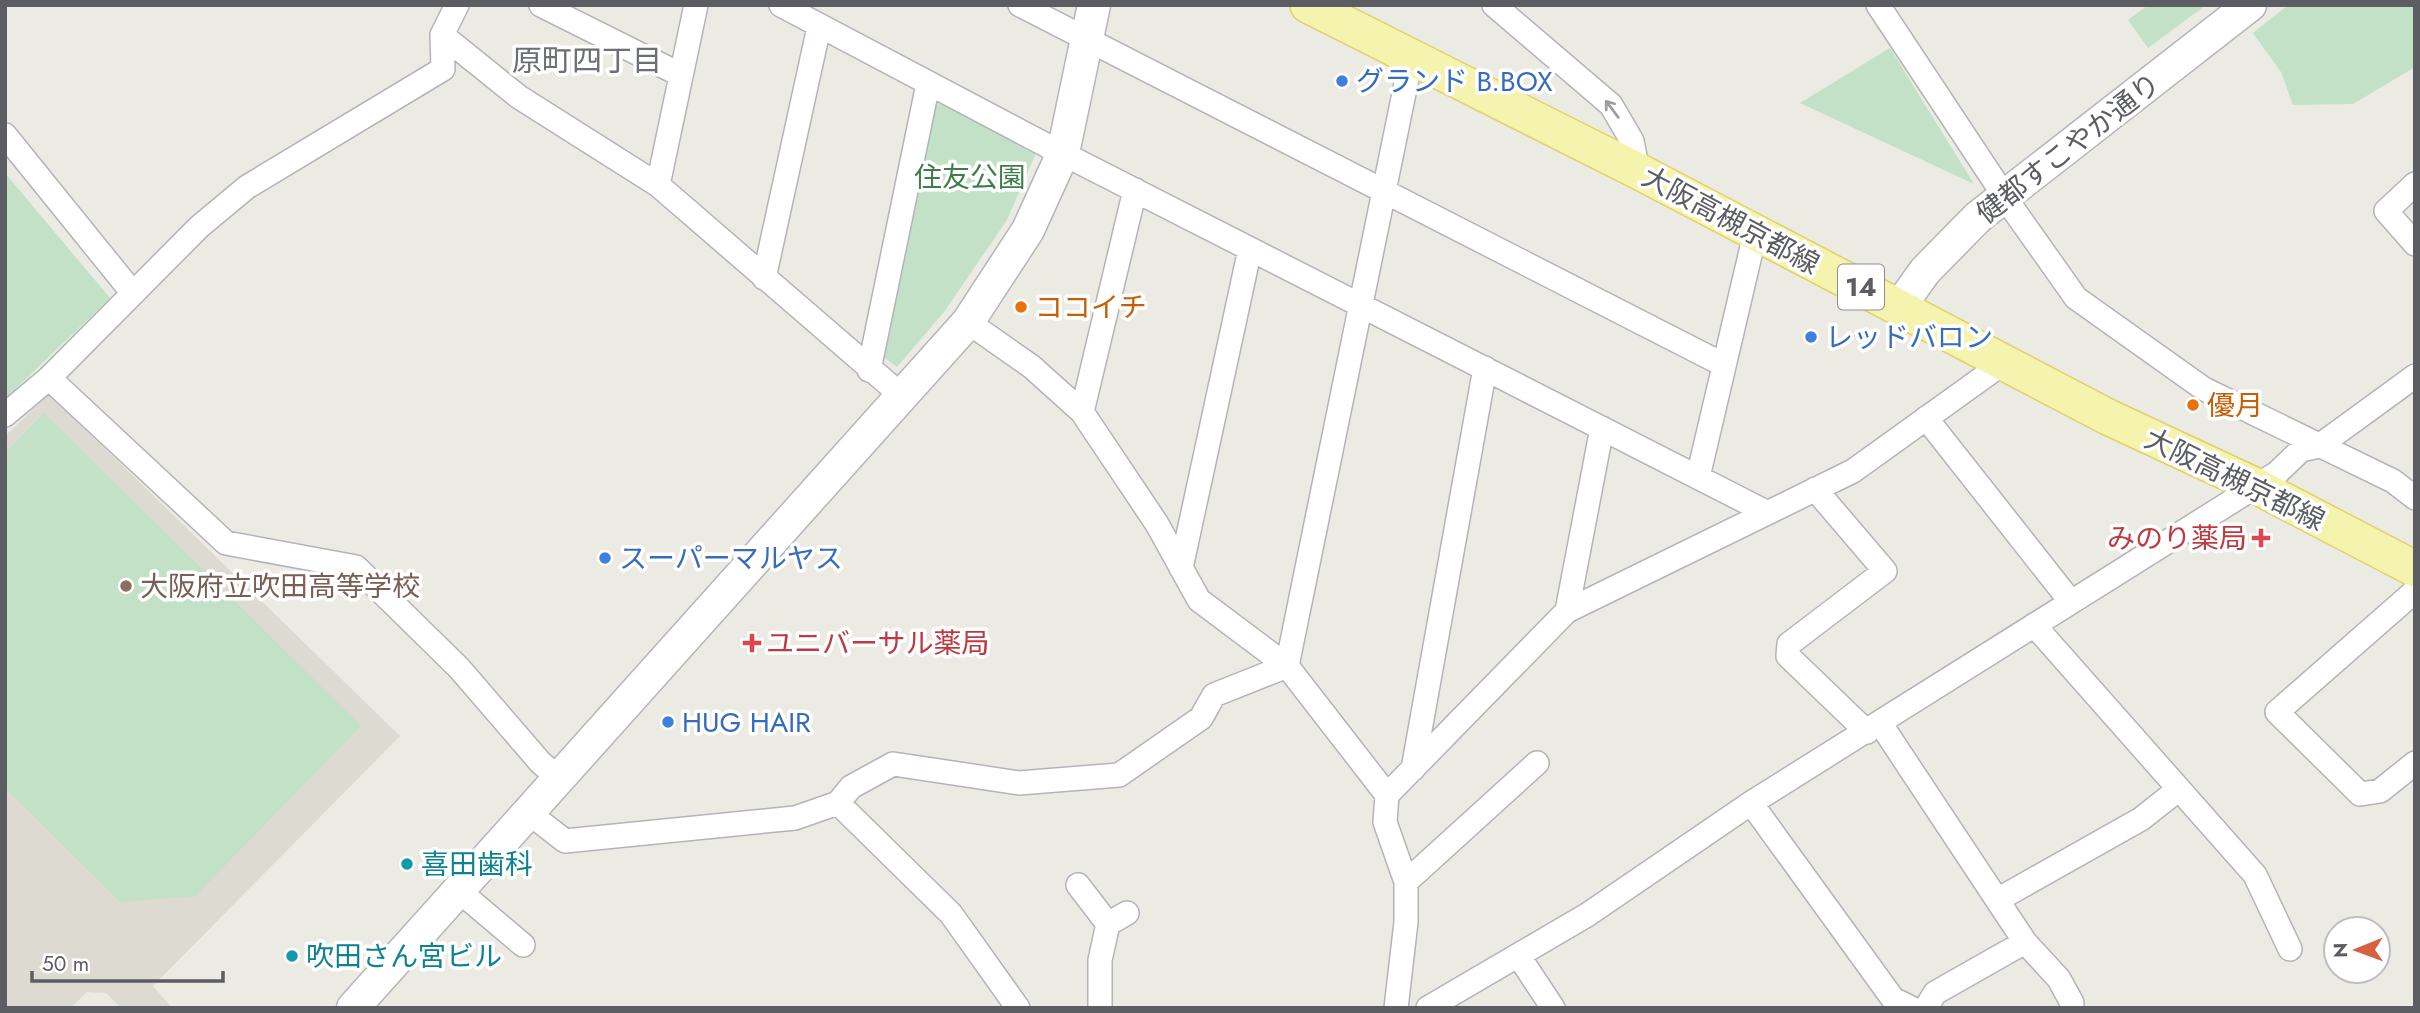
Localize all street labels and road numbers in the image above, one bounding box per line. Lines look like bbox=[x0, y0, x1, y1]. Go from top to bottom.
street label: 健都すこやか通り bbox=[1967, 63, 2169, 234]
street label: 大阪高槻京都線 bbox=[1635, 156, 1827, 285]
road number: 14 bbox=[1838, 264, 1884, 310]
street label: 大阪高槻京都線 bbox=[2138, 418, 2332, 541]

